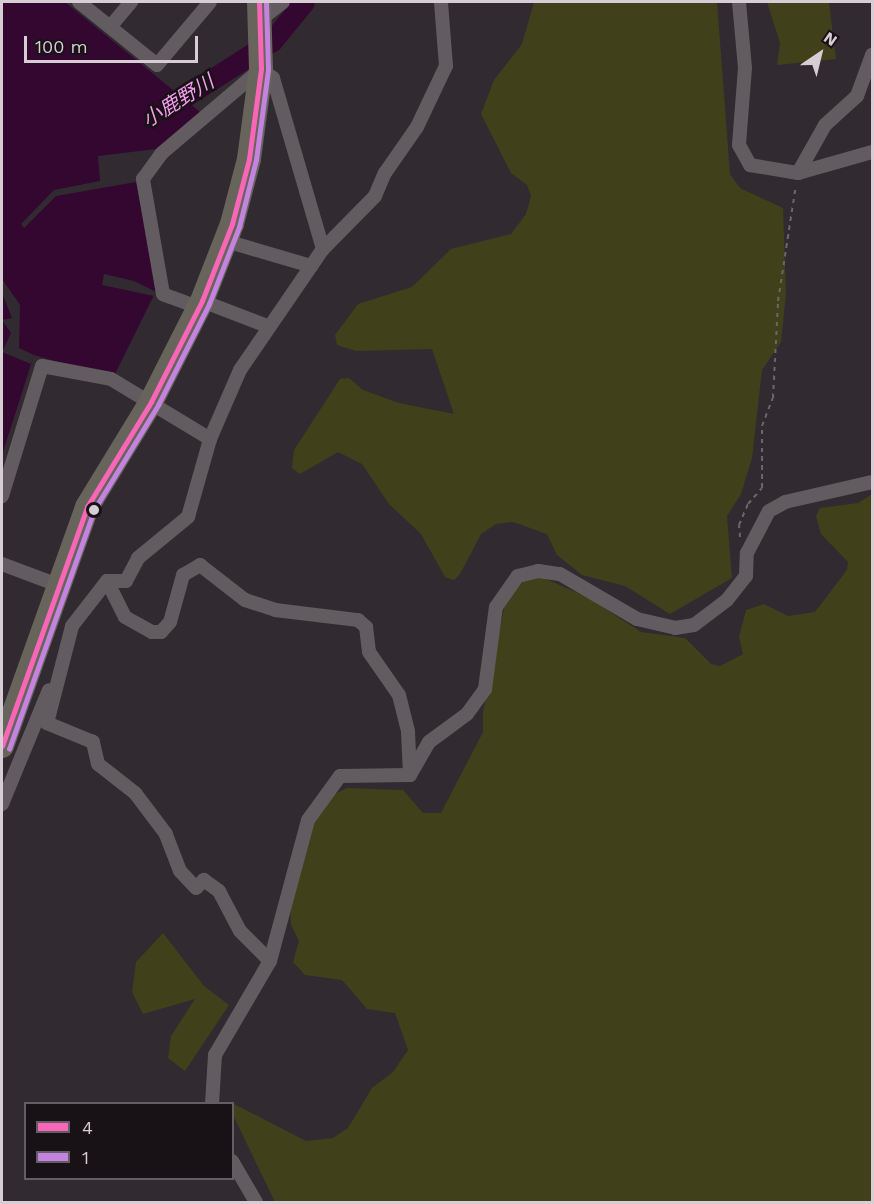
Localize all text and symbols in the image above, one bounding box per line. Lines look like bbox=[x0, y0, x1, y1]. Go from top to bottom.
scale bar bbox=[27, 24, 201, 62]
north arrow bbox=[790, 24, 850, 84]
text: N bbox=[820, 28, 841, 50]
text: 100 m bbox=[35, 36, 88, 57]
water label: 小鹿野川 bbox=[138, 70, 218, 132]
unlabelled marker bbox=[88, 504, 100, 516]
legend bbox=[24, 1102, 234, 1180]
text: 4 bbox=[82, 1117, 93, 1138]
text: 1 bbox=[82, 1147, 89, 1168]

